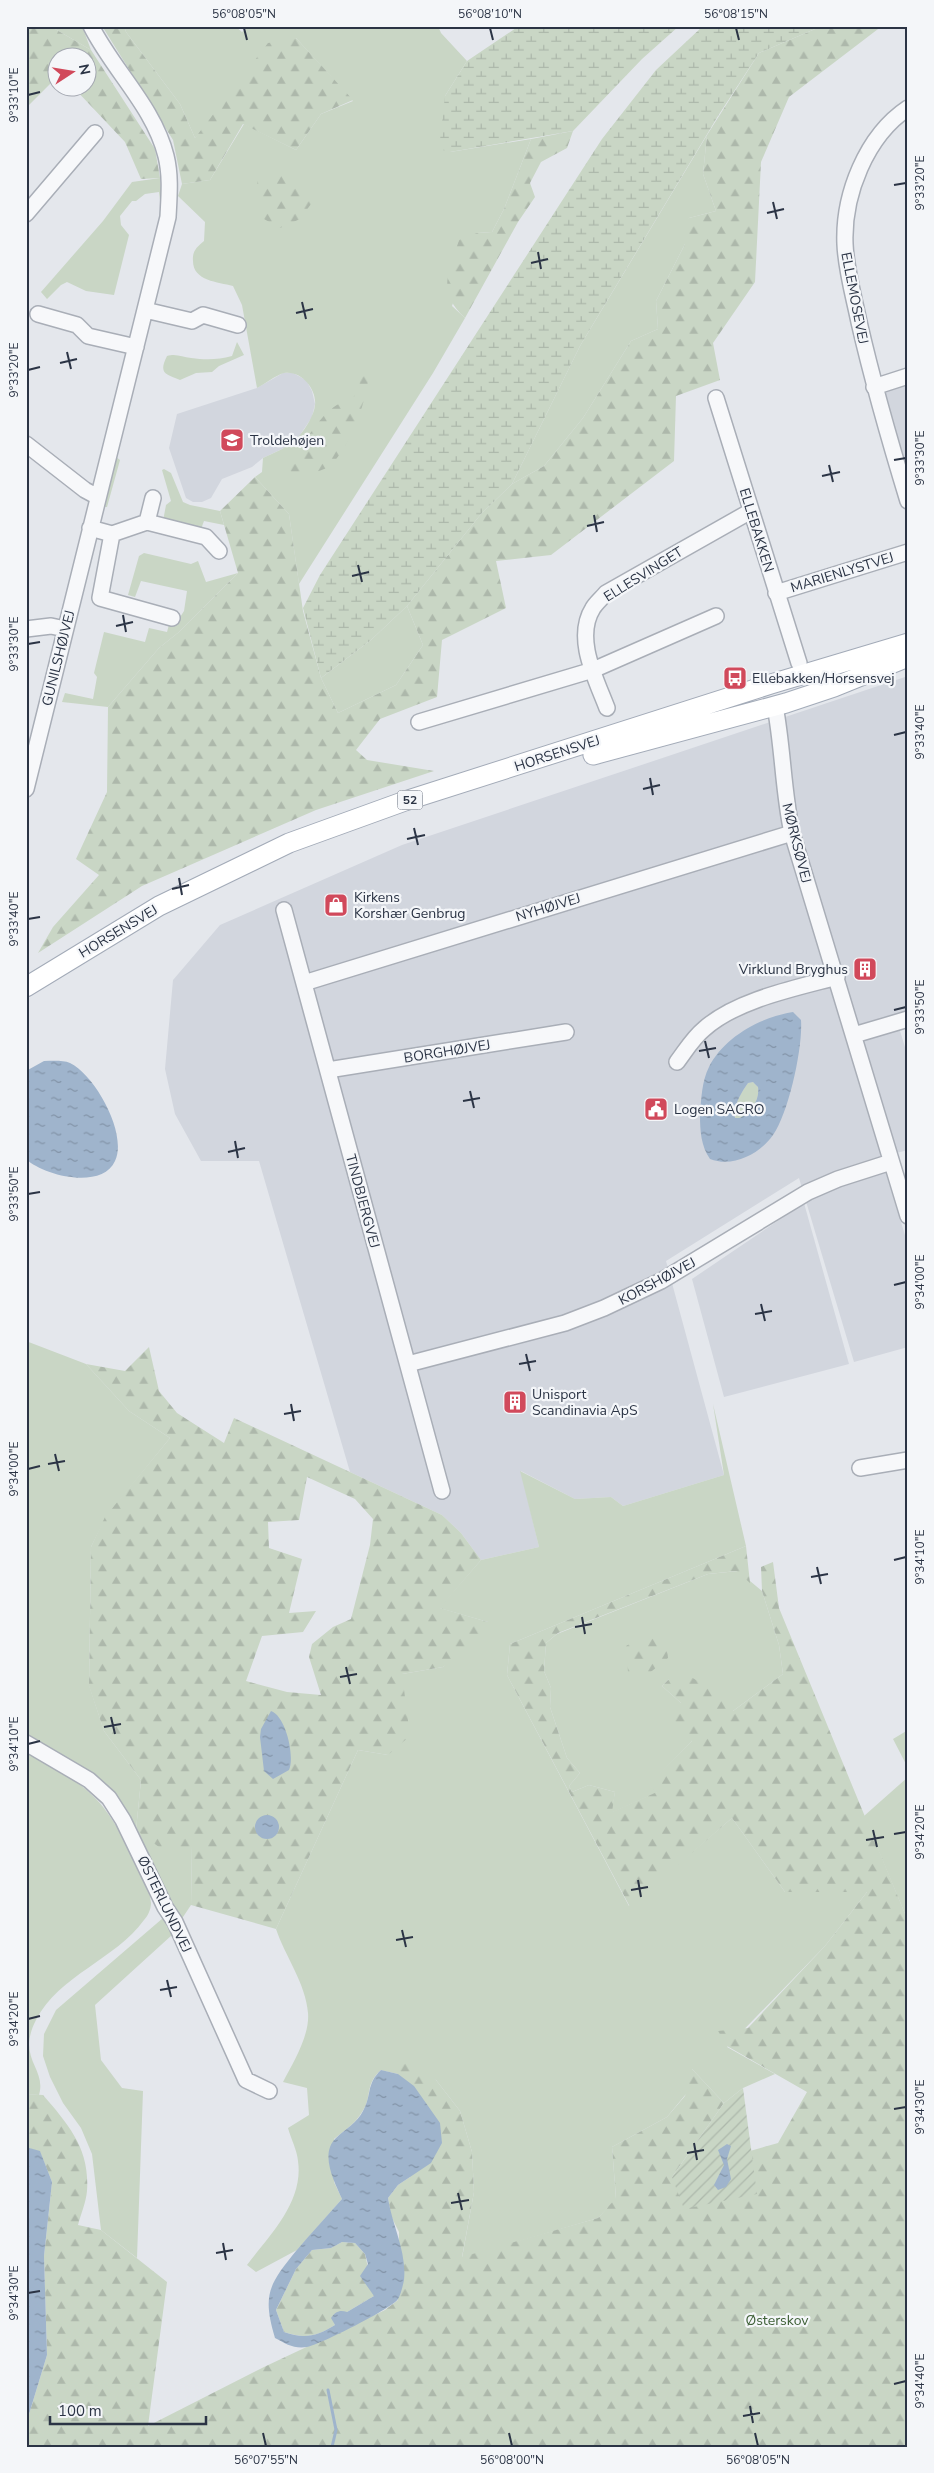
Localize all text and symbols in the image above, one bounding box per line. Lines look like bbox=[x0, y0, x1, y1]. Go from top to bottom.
text: 56°08'05"N bbox=[212, 6, 276, 22]
text: 56°08'10"N bbox=[458, 6, 522, 22]
text: 56°08'15"N bbox=[704, 6, 768, 22]
north arrow bbox=[48, 48, 98, 98]
text: N bbox=[74, 62, 95, 77]
text: 9°33'10"E bbox=[6, 68, 22, 122]
text: 9°33'20"E bbox=[912, 156, 928, 210]
street label: ELLEMOSEVEJ bbox=[836, 250, 873, 346]
text: 9°33'20"E bbox=[6, 343, 22, 397]
school or university icon: Troldehøjen bbox=[219, 427, 245, 453]
place label: Troldehøjen bbox=[250, 431, 324, 450]
text: 9°33'30"E bbox=[912, 431, 928, 485]
street label: ELLEBAKKEN bbox=[735, 486, 778, 575]
street label: ELLESVINGET bbox=[600, 542, 687, 606]
street label: MARIENLYSTVEJ bbox=[788, 548, 896, 597]
street label: GUNILSHØJVEJ bbox=[37, 608, 80, 708]
text: 9°33'30"E bbox=[6, 617, 22, 671]
bus stop icon: Ellebakken/Horsensvej bbox=[722, 665, 748, 691]
place label: Ellebakken/Horsensvej bbox=[752, 669, 895, 688]
text: 9°33'40"E bbox=[912, 705, 928, 759]
street label: HORSENSVEJ bbox=[512, 731, 602, 776]
road number: 52 bbox=[398, 790, 422, 810]
street label: MØRKSØVEJ bbox=[777, 801, 816, 885]
place label: Kirkens Korshær Genbrug bbox=[354, 888, 465, 923]
street label: NYHØJVEJ bbox=[513, 889, 583, 926]
text: 9°33'40"E bbox=[6, 892, 22, 946]
shop icon: Kirkens Korshær Genbrug bbox=[323, 892, 349, 918]
street label: HORSENSVEJ bbox=[75, 900, 161, 962]
building icon: Virklund Bryghus bbox=[852, 956, 878, 982]
place label: Virklund Bryghus bbox=[738, 960, 848, 979]
text: 9°33'50"E bbox=[912, 980, 928, 1034]
street label: BORGHØJVEJ bbox=[402, 1035, 492, 1068]
public building icon: Logen SACRO bbox=[643, 1096, 669, 1122]
place label: Logen SACRO bbox=[674, 1100, 765, 1119]
street label: TINDBJERGVEJ bbox=[341, 1152, 384, 1250]
text: 9°33'50"E bbox=[6, 1167, 22, 1221]
street label: KORSHØJVEJ bbox=[615, 1253, 699, 1310]
text: 9°34'00"E bbox=[912, 1255, 928, 1309]
place label: Unisport Scandinavia ApS bbox=[532, 1385, 638, 1420]
building icon: Unisport Scandinavia ApS bbox=[502, 1389, 528, 1415]
text: 9°34'00"E bbox=[6, 1442, 22, 1496]
text: 9°34'10"E bbox=[912, 1530, 928, 1584]
text: 9°34'10"E bbox=[6, 1717, 22, 1771]
text: 9°34'20"E bbox=[912, 1805, 928, 1859]
street label: ØSTERLUNDVEJ bbox=[133, 1853, 196, 1956]
text: 9°34'20"E bbox=[6, 1992, 22, 2046]
text: 9°34'30"E bbox=[912, 2080, 928, 2134]
text: 9°34'30"E bbox=[6, 2266, 22, 2320]
park label: Østerskov bbox=[745, 2311, 809, 2330]
text: 9°34'40"E bbox=[912, 2354, 928, 2408]
scale bar bbox=[50, 2393, 206, 2425]
text: 100 m bbox=[58, 2401, 102, 2421]
text: 56°07'55"N bbox=[234, 2452, 298, 2468]
text: 56°08'00"N bbox=[480, 2452, 544, 2468]
text: 56°08'05"N bbox=[726, 2452, 790, 2468]

